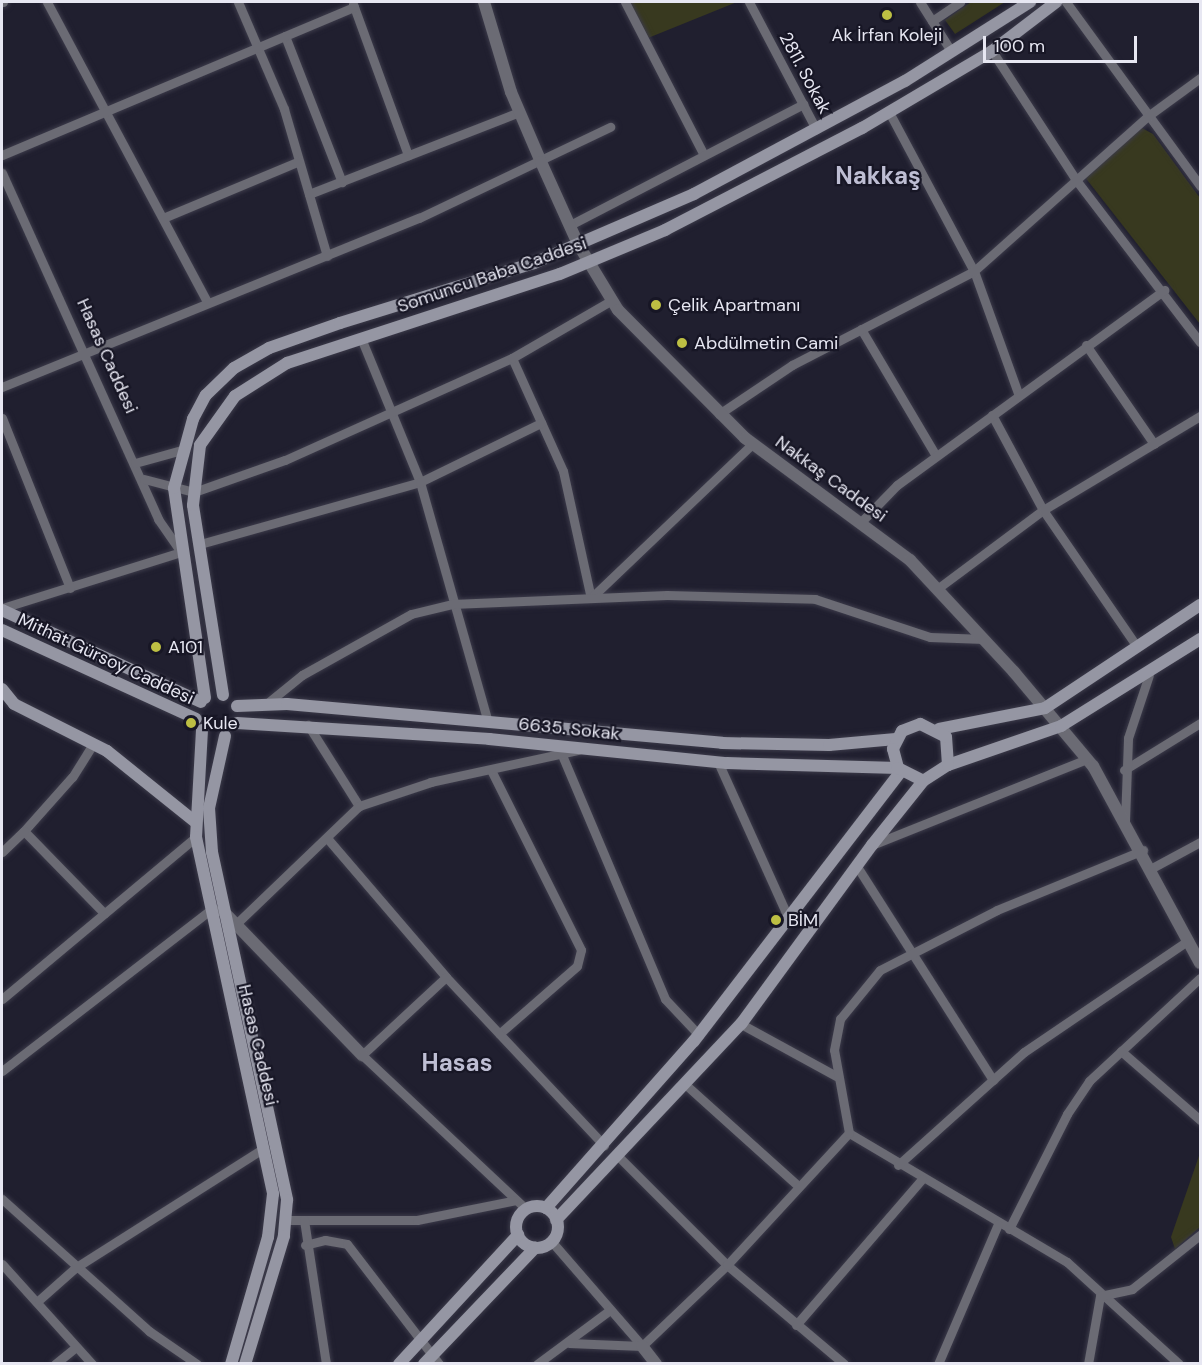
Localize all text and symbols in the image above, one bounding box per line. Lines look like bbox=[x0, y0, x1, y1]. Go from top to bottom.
marker: Ak İrfan Koleji bbox=[880, 8, 894, 22]
place label: Ak İrfan Koleji bbox=[832, 24, 942, 46]
scale bar bbox=[986, 24, 1140, 62]
street label: 2811. Sokak bbox=[775, 29, 835, 117]
text: 100 m bbox=[994, 34, 1045, 58]
district label: Nakkaş bbox=[835, 162, 921, 190]
street label: Somuncu Baba Caddesi bbox=[395, 232, 589, 318]
place label: Çelik Apartmanı bbox=[668, 294, 800, 316]
street label: Hasas Caddesi bbox=[72, 295, 142, 417]
marker: Çelik Apartmanı bbox=[649, 298, 663, 312]
place label: Abdülmetin Cami bbox=[694, 332, 838, 354]
marker: Abdülmetin Cami bbox=[675, 336, 689, 350]
street label: Nakkaş Caddesi bbox=[771, 431, 891, 527]
street label: Mithat Gürsoy Caddesi bbox=[15, 609, 197, 709]
place label: A101 bbox=[168, 636, 203, 658]
marker: A101 bbox=[149, 640, 163, 654]
place label: Kule bbox=[203, 712, 238, 734]
street label: 6635. Sokak bbox=[517, 713, 621, 745]
marker: Kule bbox=[184, 716, 198, 730]
place label: BİM bbox=[788, 909, 818, 931]
marker: BİM bbox=[769, 913, 783, 927]
street label: Hasas Caddesi bbox=[234, 982, 282, 1108]
district label: Hasas bbox=[422, 1049, 492, 1077]

